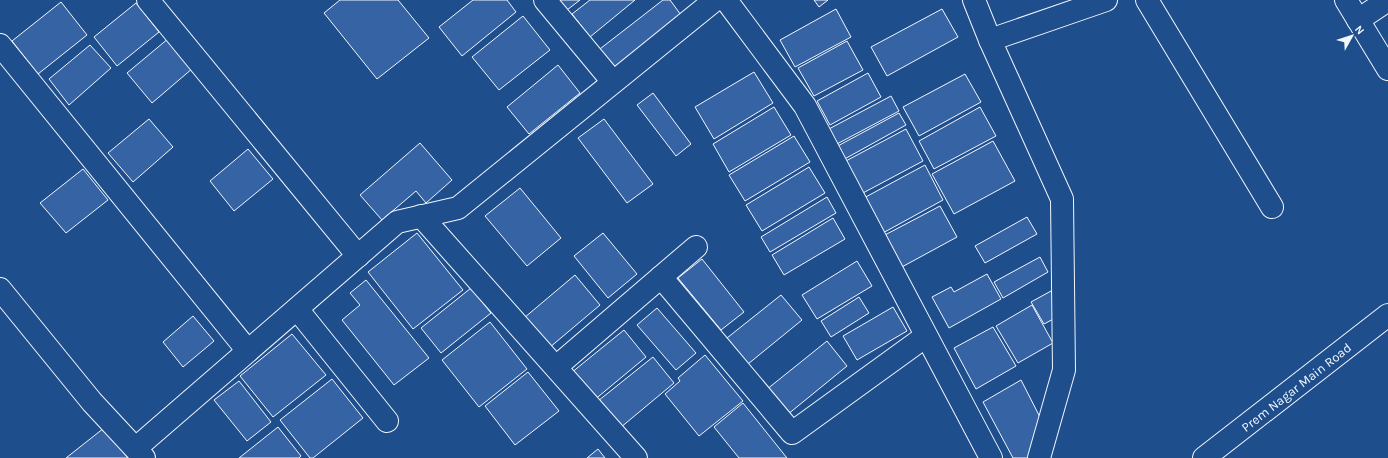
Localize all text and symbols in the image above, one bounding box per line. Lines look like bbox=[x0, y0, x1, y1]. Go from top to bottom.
north arrow bbox=[1332, 16, 1372, 56]
text: N bbox=[1352, 23, 1367, 37]
street label: Prem Nagar Main Road bbox=[1238, 340, 1354, 435]

